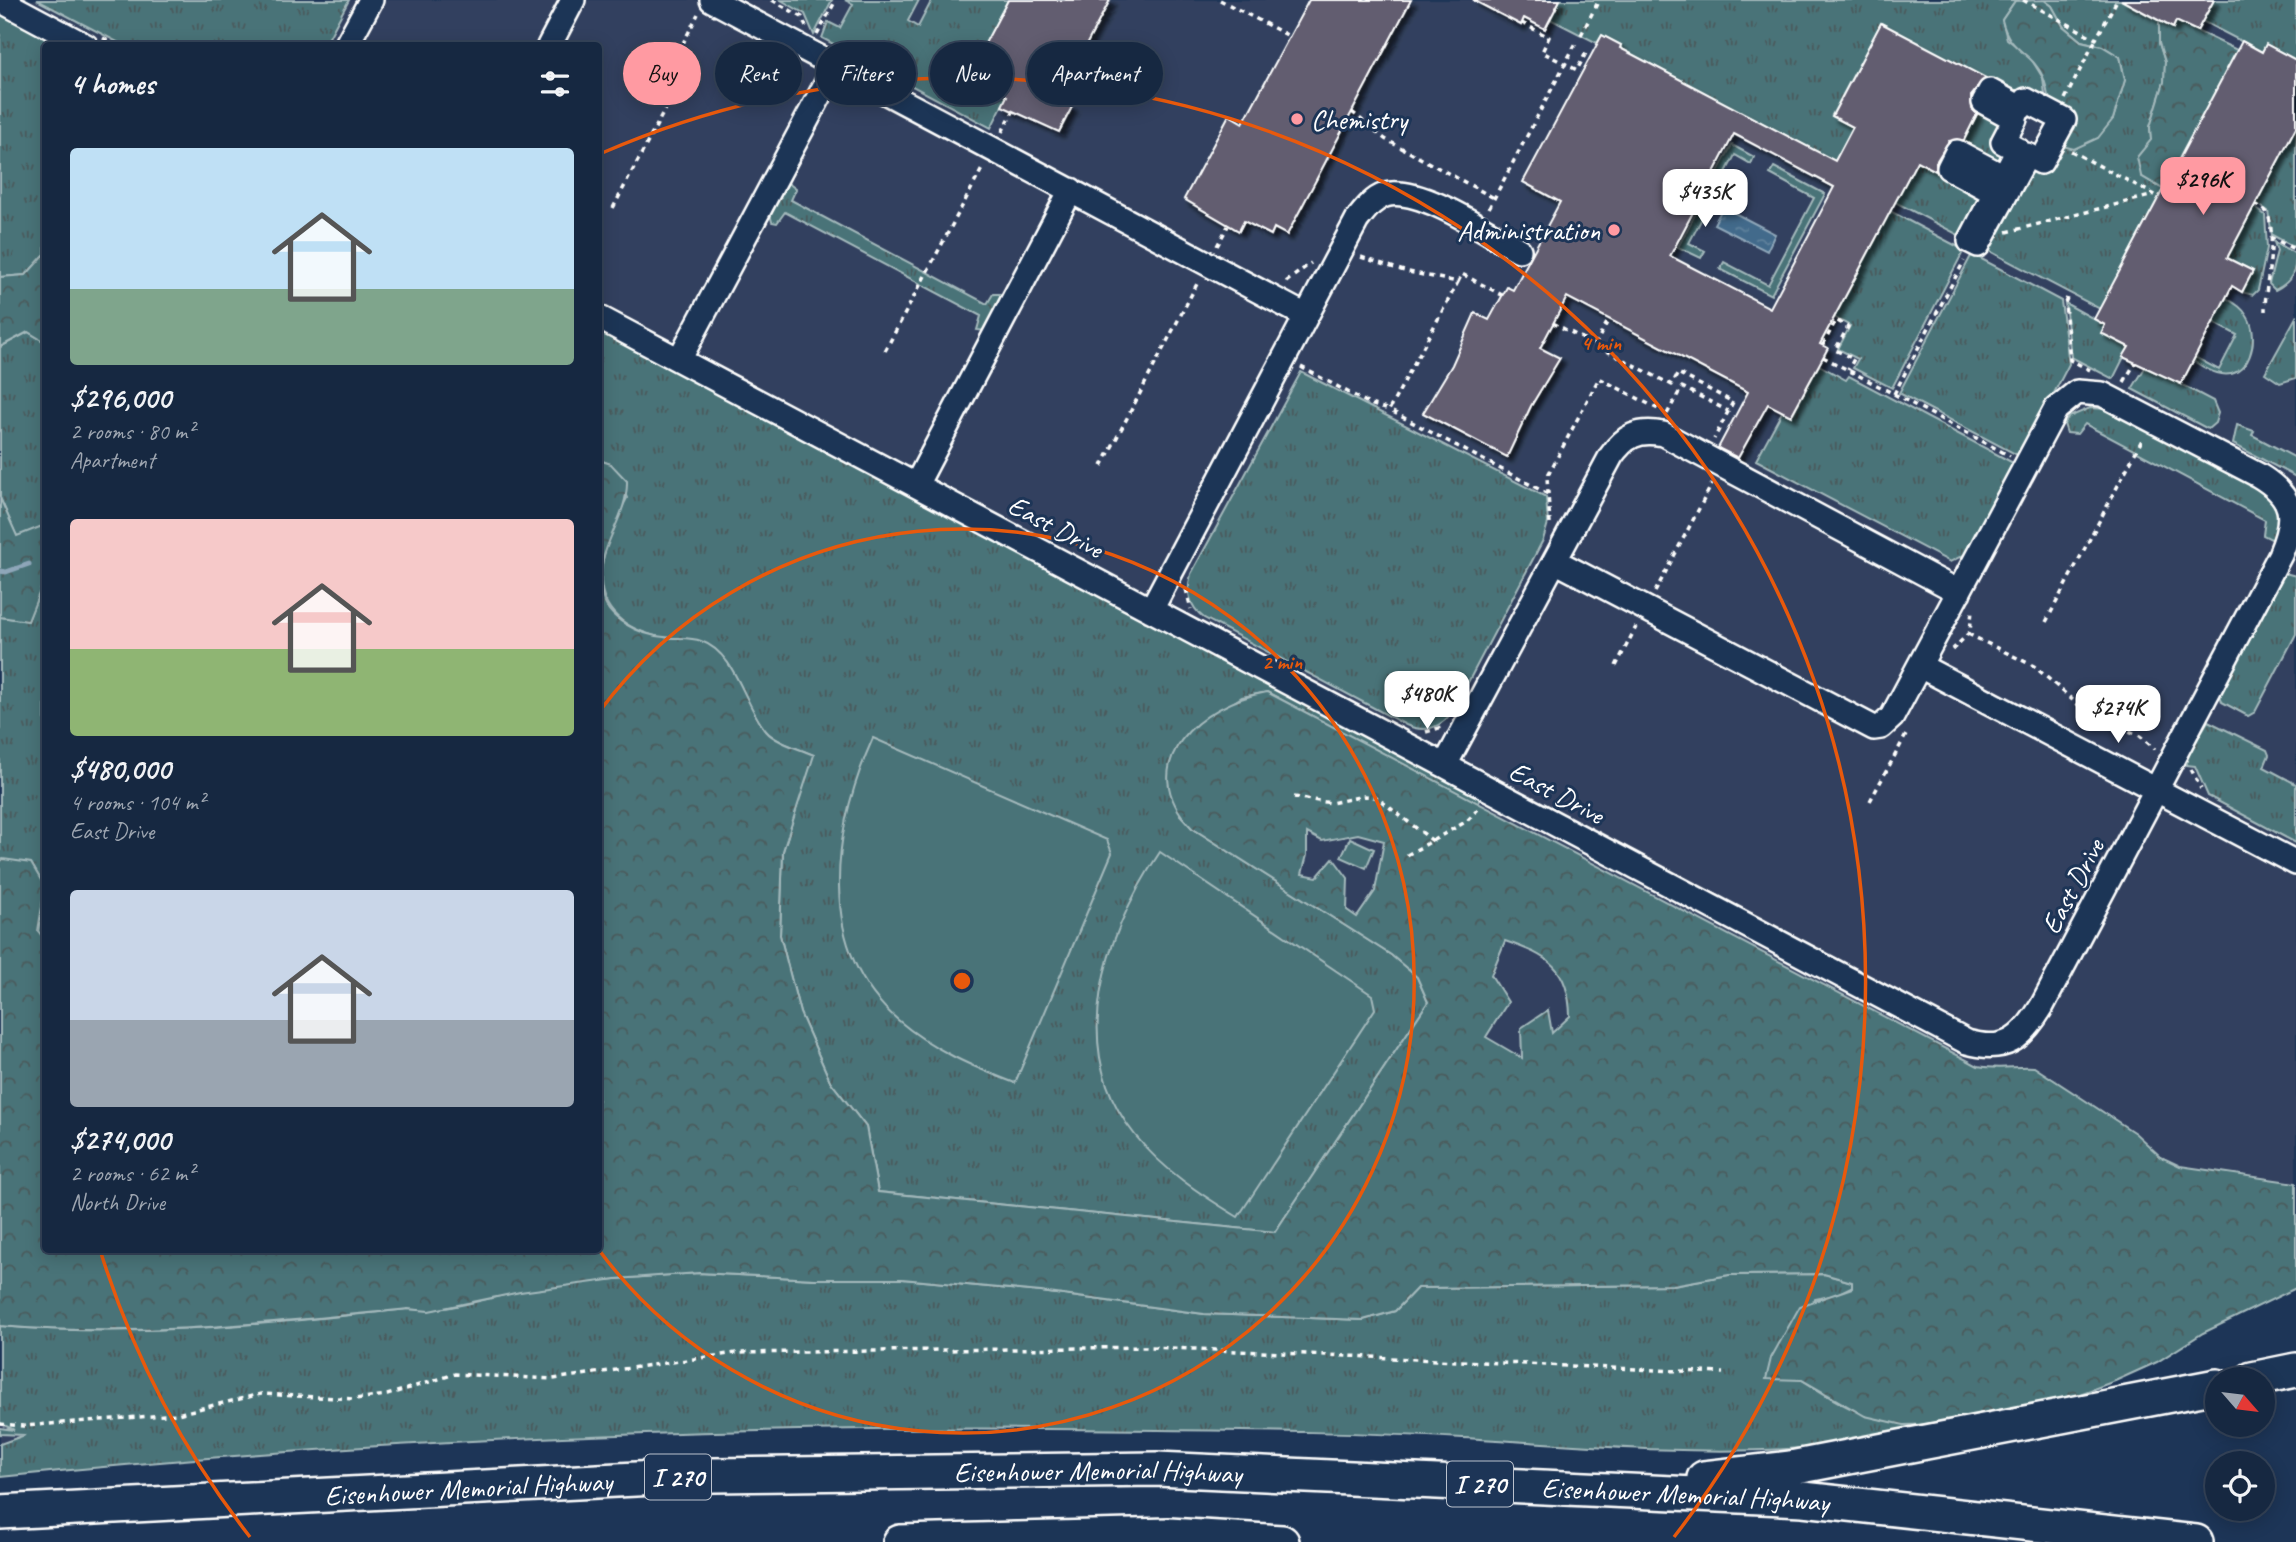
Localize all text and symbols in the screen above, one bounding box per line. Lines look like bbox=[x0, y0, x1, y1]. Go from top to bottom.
chip: Buy bbox=[623, 42, 701, 105]
chip: Rent bbox=[715, 42, 802, 105]
chip: Filters bbox=[816, 42, 916, 105]
chip: New bbox=[930, 42, 1013, 105]
chip: Apartment bbox=[1027, 42, 1163, 105]
text: 4 homes bbox=[70, 65, 155, 103]
icon: filters bbox=[536, 65, 574, 103]
place label: Chemistry bbox=[1311, 102, 1410, 137]
marker: Chemistry bbox=[1289, 111, 1305, 127]
pin: $296K bbox=[2154, 158, 2252, 217]
text: $296K bbox=[2176, 165, 2230, 194]
pin: $435K bbox=[1656, 170, 1754, 229]
text: $435K bbox=[1679, 177, 1731, 206]
icon: home bbox=[259, 194, 385, 320]
place label: Administration bbox=[1457, 213, 1600, 248]
marker: Administration bbox=[1606, 222, 1622, 238]
text: 4 min bbox=[1581, 330, 1621, 356]
text: $296,000 bbox=[70, 379, 171, 417]
text: 2 rooms · 80 m² bbox=[70, 417, 194, 446]
text: Apartment bbox=[70, 446, 155, 475]
street label: East Drive bbox=[1002, 487, 1111, 567]
icon: home bbox=[259, 565, 385, 691]
text: 2 min bbox=[1262, 649, 1302, 675]
pin: $480K bbox=[1378, 672, 1476, 731]
text: $480K bbox=[1400, 679, 1454, 708]
pin: $274K bbox=[2069, 686, 2167, 745]
text: $274K bbox=[2092, 693, 2145, 722]
text: $480,000 bbox=[70, 750, 170, 788]
street label: East Drive bbox=[1503, 753, 1612, 833]
text: 4 rooms · 104 m² bbox=[70, 788, 205, 817]
text: East Drive bbox=[70, 817, 154, 846]
street label: East Drive bbox=[2033, 831, 2113, 940]
icon: home bbox=[259, 936, 385, 1062]
centre of rings bbox=[950, 969, 974, 993]
text: $274,000 bbox=[70, 1121, 170, 1159]
text: 2 rooms · 62 m² bbox=[70, 1159, 194, 1188]
text: North Drive bbox=[70, 1188, 165, 1217]
north arrow bbox=[2205, 1367, 2275, 1437]
map controls bbox=[2205, 1367, 2275, 1521]
button: locate bbox=[2205, 1451, 2275, 1521]
street label: Eisenhower Memorial Highway bbox=[954, 1452, 1245, 1491]
road number: I 270 bbox=[645, 1454, 711, 1500]
road number: I 270 bbox=[1447, 1462, 1513, 1506]
street label: Eisenhower Memorial Highway bbox=[324, 1463, 615, 1513]
street label: Eisenhower Memorial Highway bbox=[1541, 1470, 1833, 1520]

